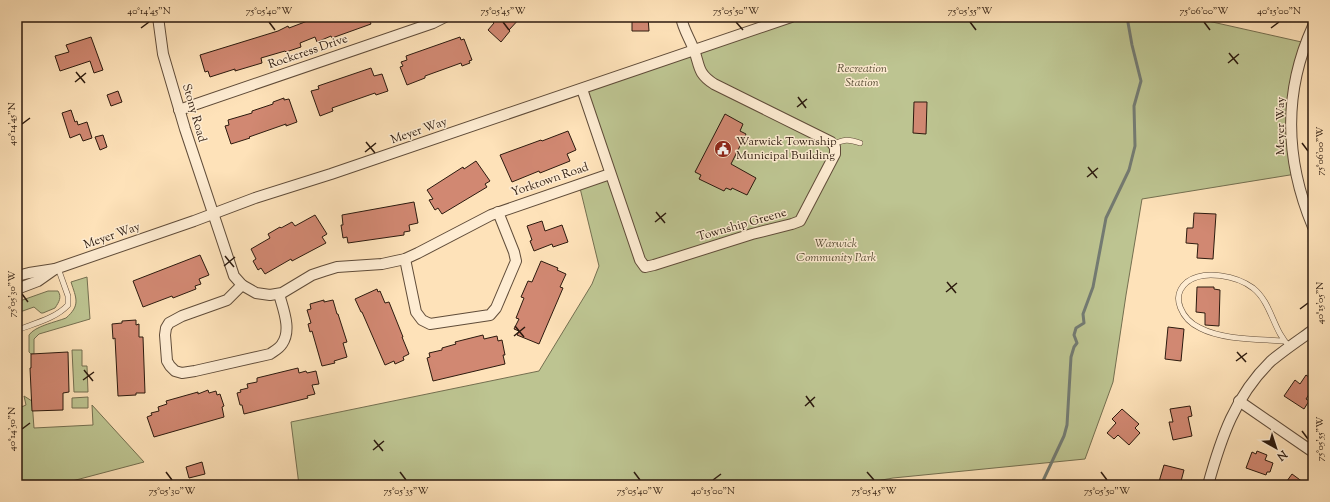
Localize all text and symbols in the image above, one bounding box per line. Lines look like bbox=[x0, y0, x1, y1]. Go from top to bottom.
text: 40°14'45"N bbox=[127, 4, 171, 19]
text: 75°05'40"W bbox=[246, 4, 292, 19]
text: 75°05'45"W bbox=[480, 4, 526, 19]
text: 75°05'50"W bbox=[713, 4, 759, 19]
text: 75°05'55"W bbox=[948, 4, 992, 19]
text: 75°06'00"W bbox=[1180, 4, 1228, 19]
text: 40°15'00"N bbox=[1257, 4, 1301, 19]
street label: Rockcress Drive bbox=[266, 30, 350, 74]
park label: Recreation Station bbox=[837, 60, 888, 92]
street label: Stony Road bbox=[177, 82, 211, 145]
street label: Meyer Way bbox=[1272, 97, 1290, 155]
text: 40°14'45"N bbox=[5, 102, 20, 146]
street label: Meyer Way bbox=[388, 113, 450, 149]
text: 75°06'00"W bbox=[1313, 127, 1328, 175]
place label: Warwick Township Municipal Building bbox=[736, 133, 837, 165]
public building icon: Warwick Township Municipal Building bbox=[713, 139, 733, 159]
street label: Yorktown Road bbox=[509, 158, 591, 202]
street label: Township Greene bbox=[695, 204, 789, 246]
street label: Meyer Way bbox=[81, 218, 143, 254]
park label: Warwick Community Park bbox=[796, 235, 877, 267]
text: 75°05'30"W bbox=[5, 271, 20, 317]
text: 40°15'05"N bbox=[1313, 282, 1328, 324]
text: 40°14'50"N bbox=[5, 407, 20, 451]
text: 75°05'55"W bbox=[1313, 417, 1328, 461]
north arrow bbox=[1256, 428, 1296, 468]
text: N bbox=[1273, 445, 1291, 464]
text: 75°05'30"W bbox=[149, 484, 195, 499]
text: 75°05'35"W bbox=[383, 484, 429, 499]
text: 75°05'40"W bbox=[617, 484, 663, 499]
text: 40°15'00"N bbox=[691, 484, 735, 499]
text: 75°05'45"W bbox=[851, 484, 897, 499]
text: 75°05'50"W bbox=[1084, 484, 1130, 499]

